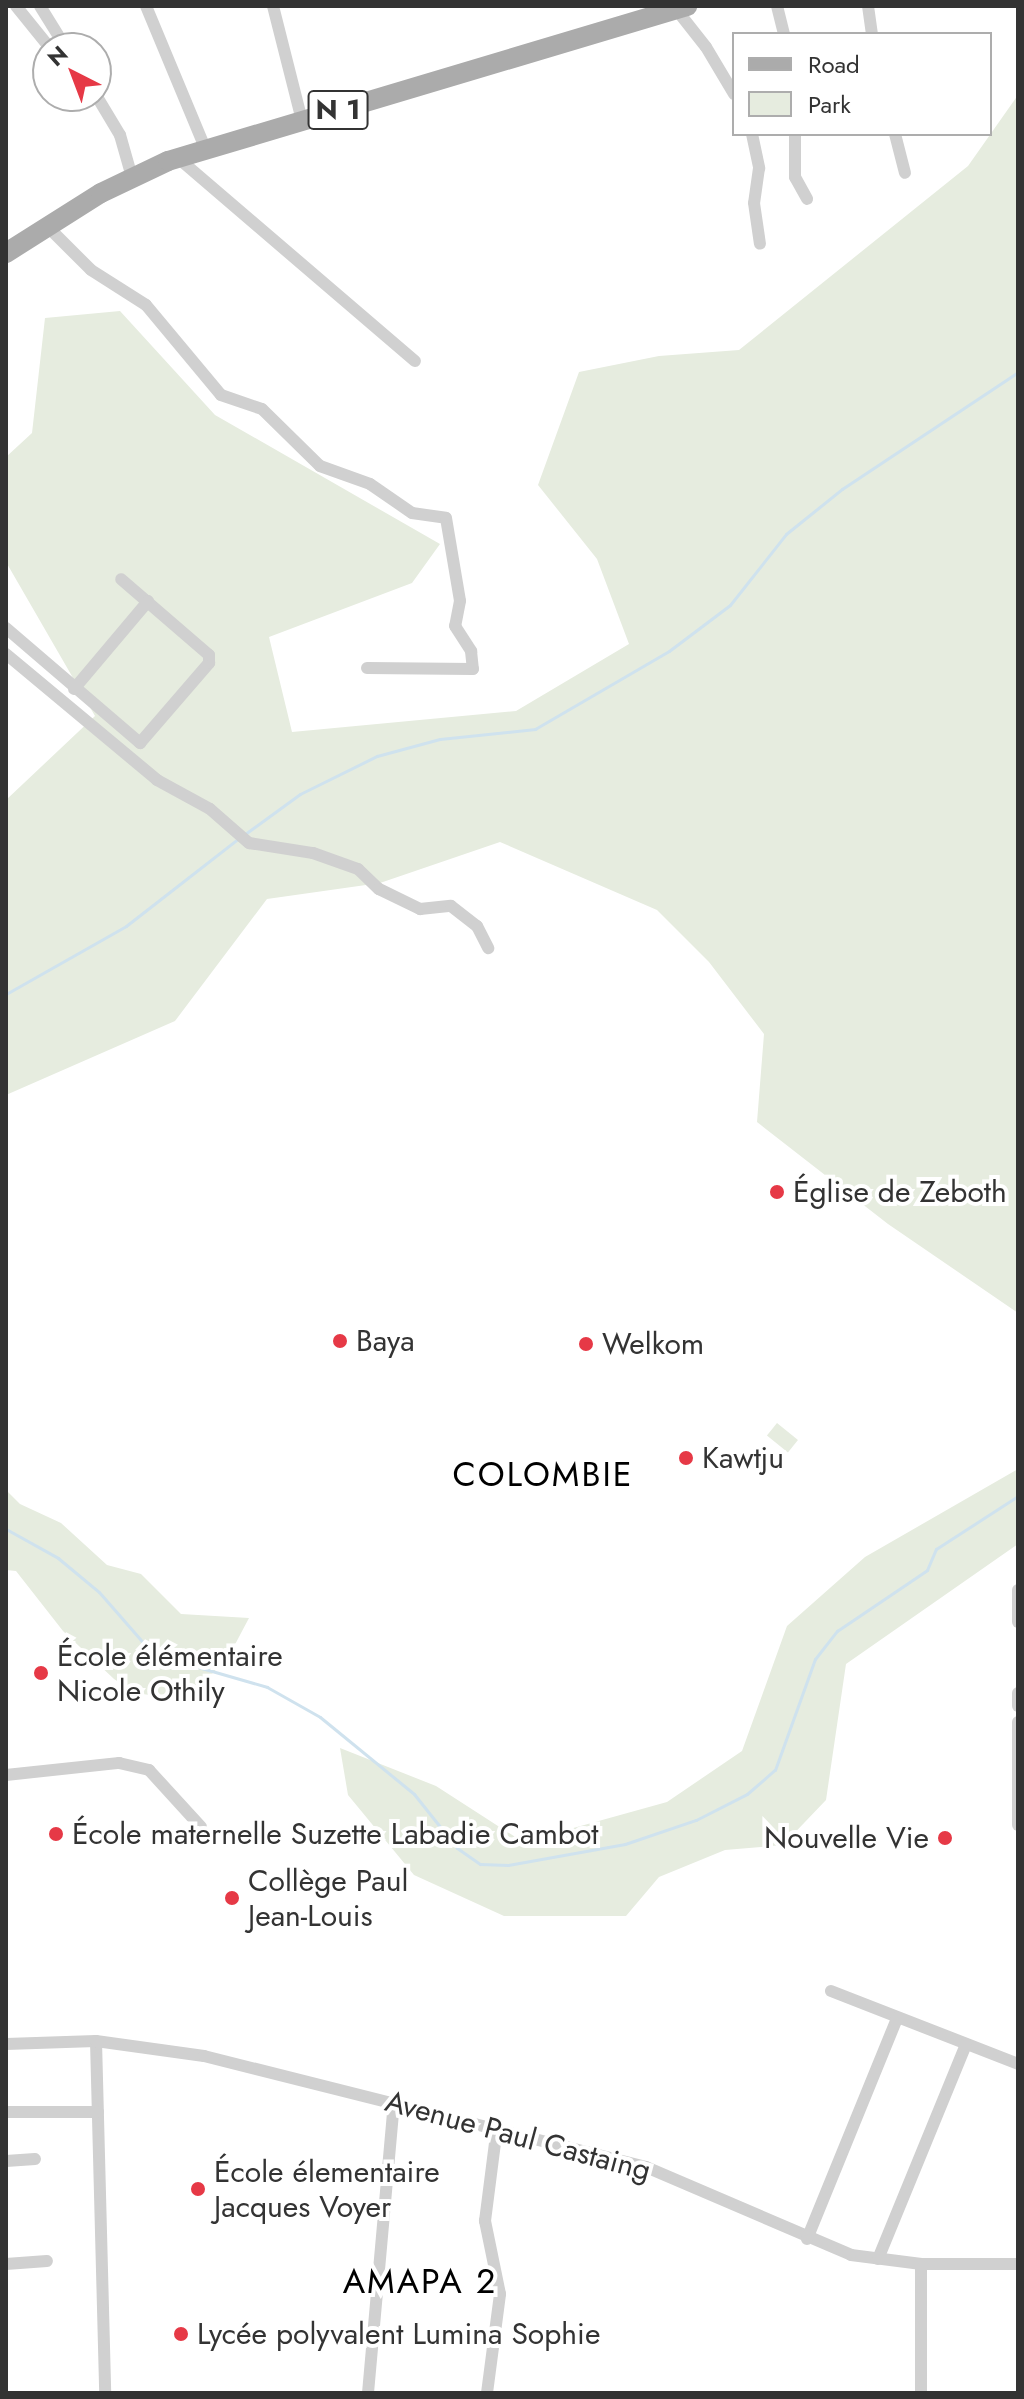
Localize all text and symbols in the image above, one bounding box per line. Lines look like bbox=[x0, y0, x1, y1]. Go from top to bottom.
north arrow bbox=[32, 32, 112, 112]
legend bbox=[732, 32, 992, 136]
text: N bbox=[40, 38, 74, 73]
text: Road bbox=[808, 47, 860, 82]
road number: N 1 bbox=[306, 86, 370, 134]
text: Park bbox=[808, 87, 851, 122]
place label: Église de Zeboth bbox=[793, 1174, 1007, 1210]
marker: Église de Zeboth bbox=[768, 1183, 786, 1201]
place label: Baya bbox=[356, 1323, 415, 1359]
place label: Welkom bbox=[602, 1326, 704, 1362]
marker: Baya bbox=[331, 1332, 349, 1350]
marker: Welkom bbox=[577, 1335, 595, 1353]
place label: Kawtju bbox=[702, 1440, 784, 1476]
marker: Kawtju bbox=[677, 1449, 695, 1467]
district label: COLOMBIE bbox=[453, 1455, 633, 1495]
place label: École élémentaire Nicole Othily bbox=[57, 1638, 283, 1708]
marker: École élémentaire Nicole Othily bbox=[32, 1664, 50, 1682]
place label: École maternelle Suzette Labadie Cambot bbox=[72, 1816, 598, 1852]
place label: Nouvelle Vie bbox=[764, 1820, 929, 1856]
marker: École maternelle Suzette Labadie Cambot bbox=[47, 1825, 65, 1843]
marker: Nouvelle Vie bbox=[936, 1829, 954, 1847]
place label: Collège Paul Jean-Louis bbox=[248, 1863, 408, 1934]
marker: Collège Paul Jean-Louis bbox=[223, 1889, 241, 1907]
street label: Avenue Paul Castaing bbox=[381, 2083, 655, 2189]
place label: École élementaire Jacques Voyer bbox=[214, 2154, 440, 2224]
marker: École élementaire Jacques Voyer bbox=[189, 2180, 207, 2198]
district label: AMAPA 2 bbox=[343, 2262, 497, 2302]
place label: Lycée polyvalent Lumina Sophie bbox=[197, 2316, 600, 2352]
marker: Lycée polyvalent Lumina Sophie bbox=[172, 2325, 190, 2343]

